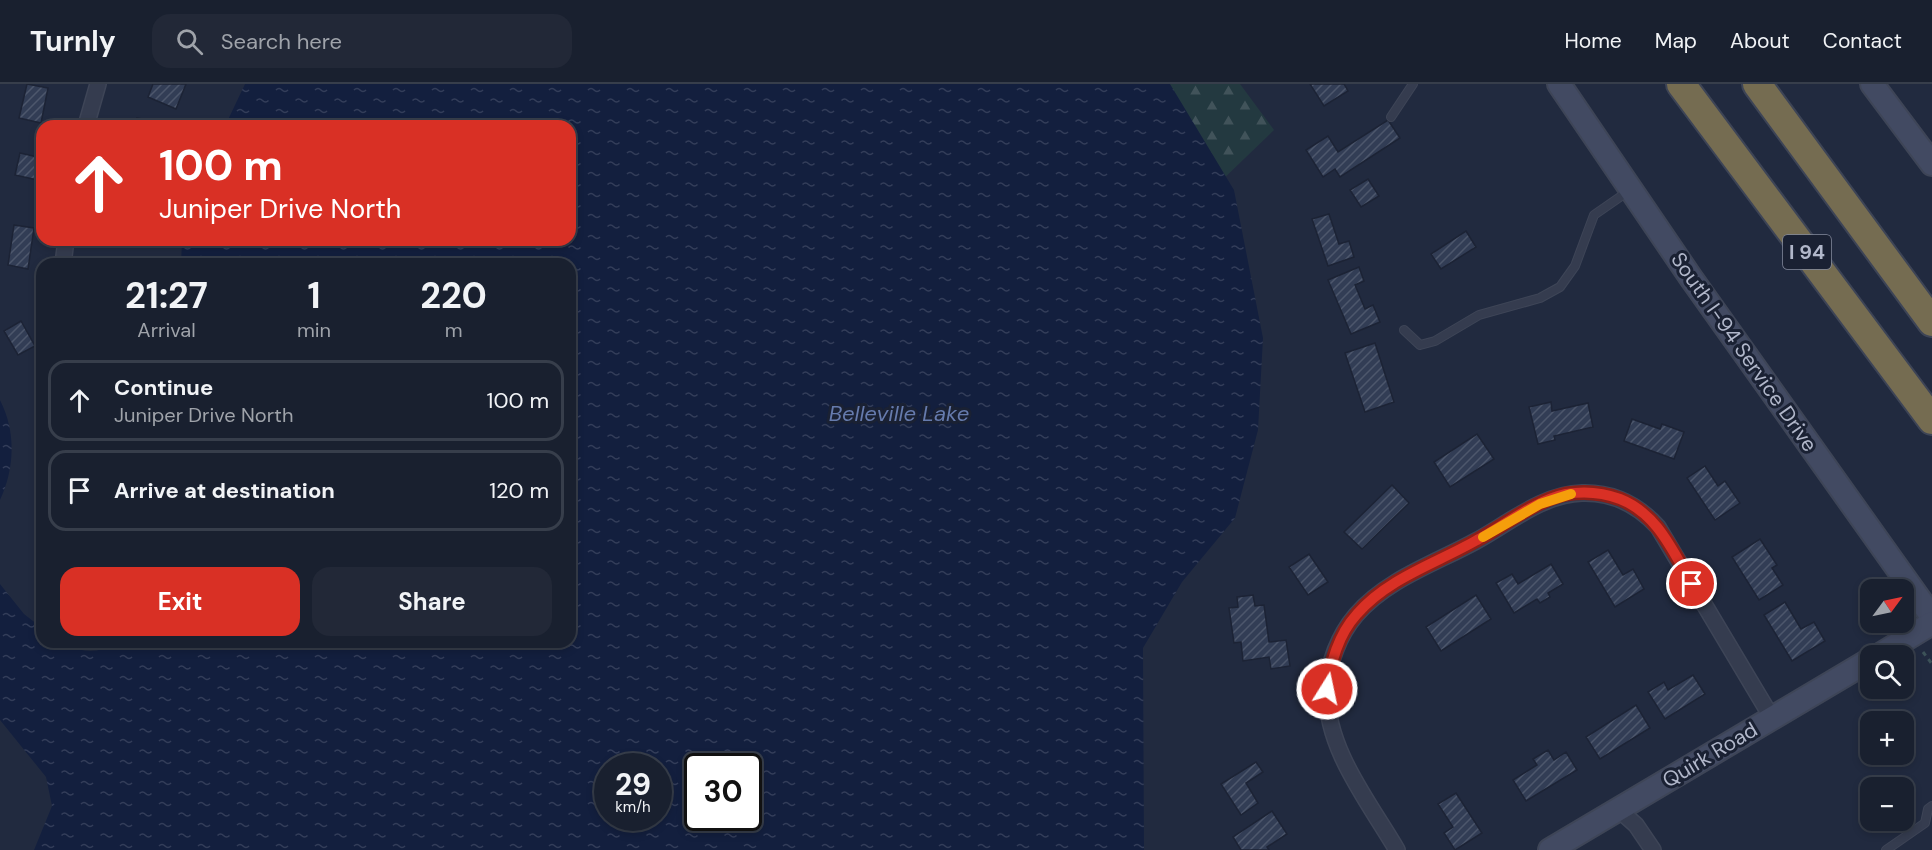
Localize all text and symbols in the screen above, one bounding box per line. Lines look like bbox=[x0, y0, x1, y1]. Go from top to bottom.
search box bbox=[152, 14, 572, 68]
text: Turnly bbox=[30, 23, 116, 60]
icon: search bbox=[173, 25, 206, 58]
text: Search here bbox=[221, 27, 342, 56]
text: Home bbox=[1564, 27, 1622, 55]
text: Map bbox=[1655, 27, 1697, 55]
text: About bbox=[1730, 27, 1790, 55]
text: Contact bbox=[1823, 27, 1902, 55]
text: 100 m bbox=[159, 138, 283, 193]
icon: ahead bbox=[60, 144, 138, 222]
text: Juniper Drive North bbox=[159, 191, 401, 226]
road number: I 94 bbox=[1783, 235, 1831, 269]
street label: South I-94 Service Drive bbox=[1664, 247, 1824, 457]
text: 21:27 bbox=[125, 272, 208, 319]
text: 1 bbox=[308, 272, 321, 319]
text: 220 bbox=[420, 272, 487, 319]
text: Arrival bbox=[137, 317, 196, 343]
text: min bbox=[297, 317, 331, 343]
text: m bbox=[445, 317, 462, 343]
text: Continue bbox=[114, 373, 213, 402]
icon: ahead bbox=[63, 384, 96, 417]
text: 100 m bbox=[487, 386, 549, 415]
water label: Belleville Lake bbox=[829, 399, 969, 428]
text: Juniper Drive North bbox=[114, 402, 293, 428]
icon: arrive bbox=[63, 474, 96, 507]
text: Arrive at destination bbox=[114, 476, 335, 505]
text: 120 m bbox=[489, 476, 549, 505]
pin bbox=[1666, 558, 1717, 609]
button: Exit bbox=[60, 567, 300, 636]
button: Share bbox=[312, 567, 552, 636]
icon: arrive bbox=[1675, 567, 1708, 600]
north arrow bbox=[1860, 579, 1914, 633]
map controls bbox=[1860, 579, 1914, 831]
button: search bbox=[1860, 645, 1914, 699]
position arrow bbox=[1295, 657, 1359, 721]
button: + bbox=[1860, 711, 1914, 765]
street label: Quirk Road bbox=[1657, 716, 1763, 794]
speed limit sign: 30 bbox=[684, 753, 762, 831]
text: 29 bbox=[615, 765, 651, 804]
button: − bbox=[1860, 777, 1914, 831]
text: km/h bbox=[615, 797, 651, 817]

